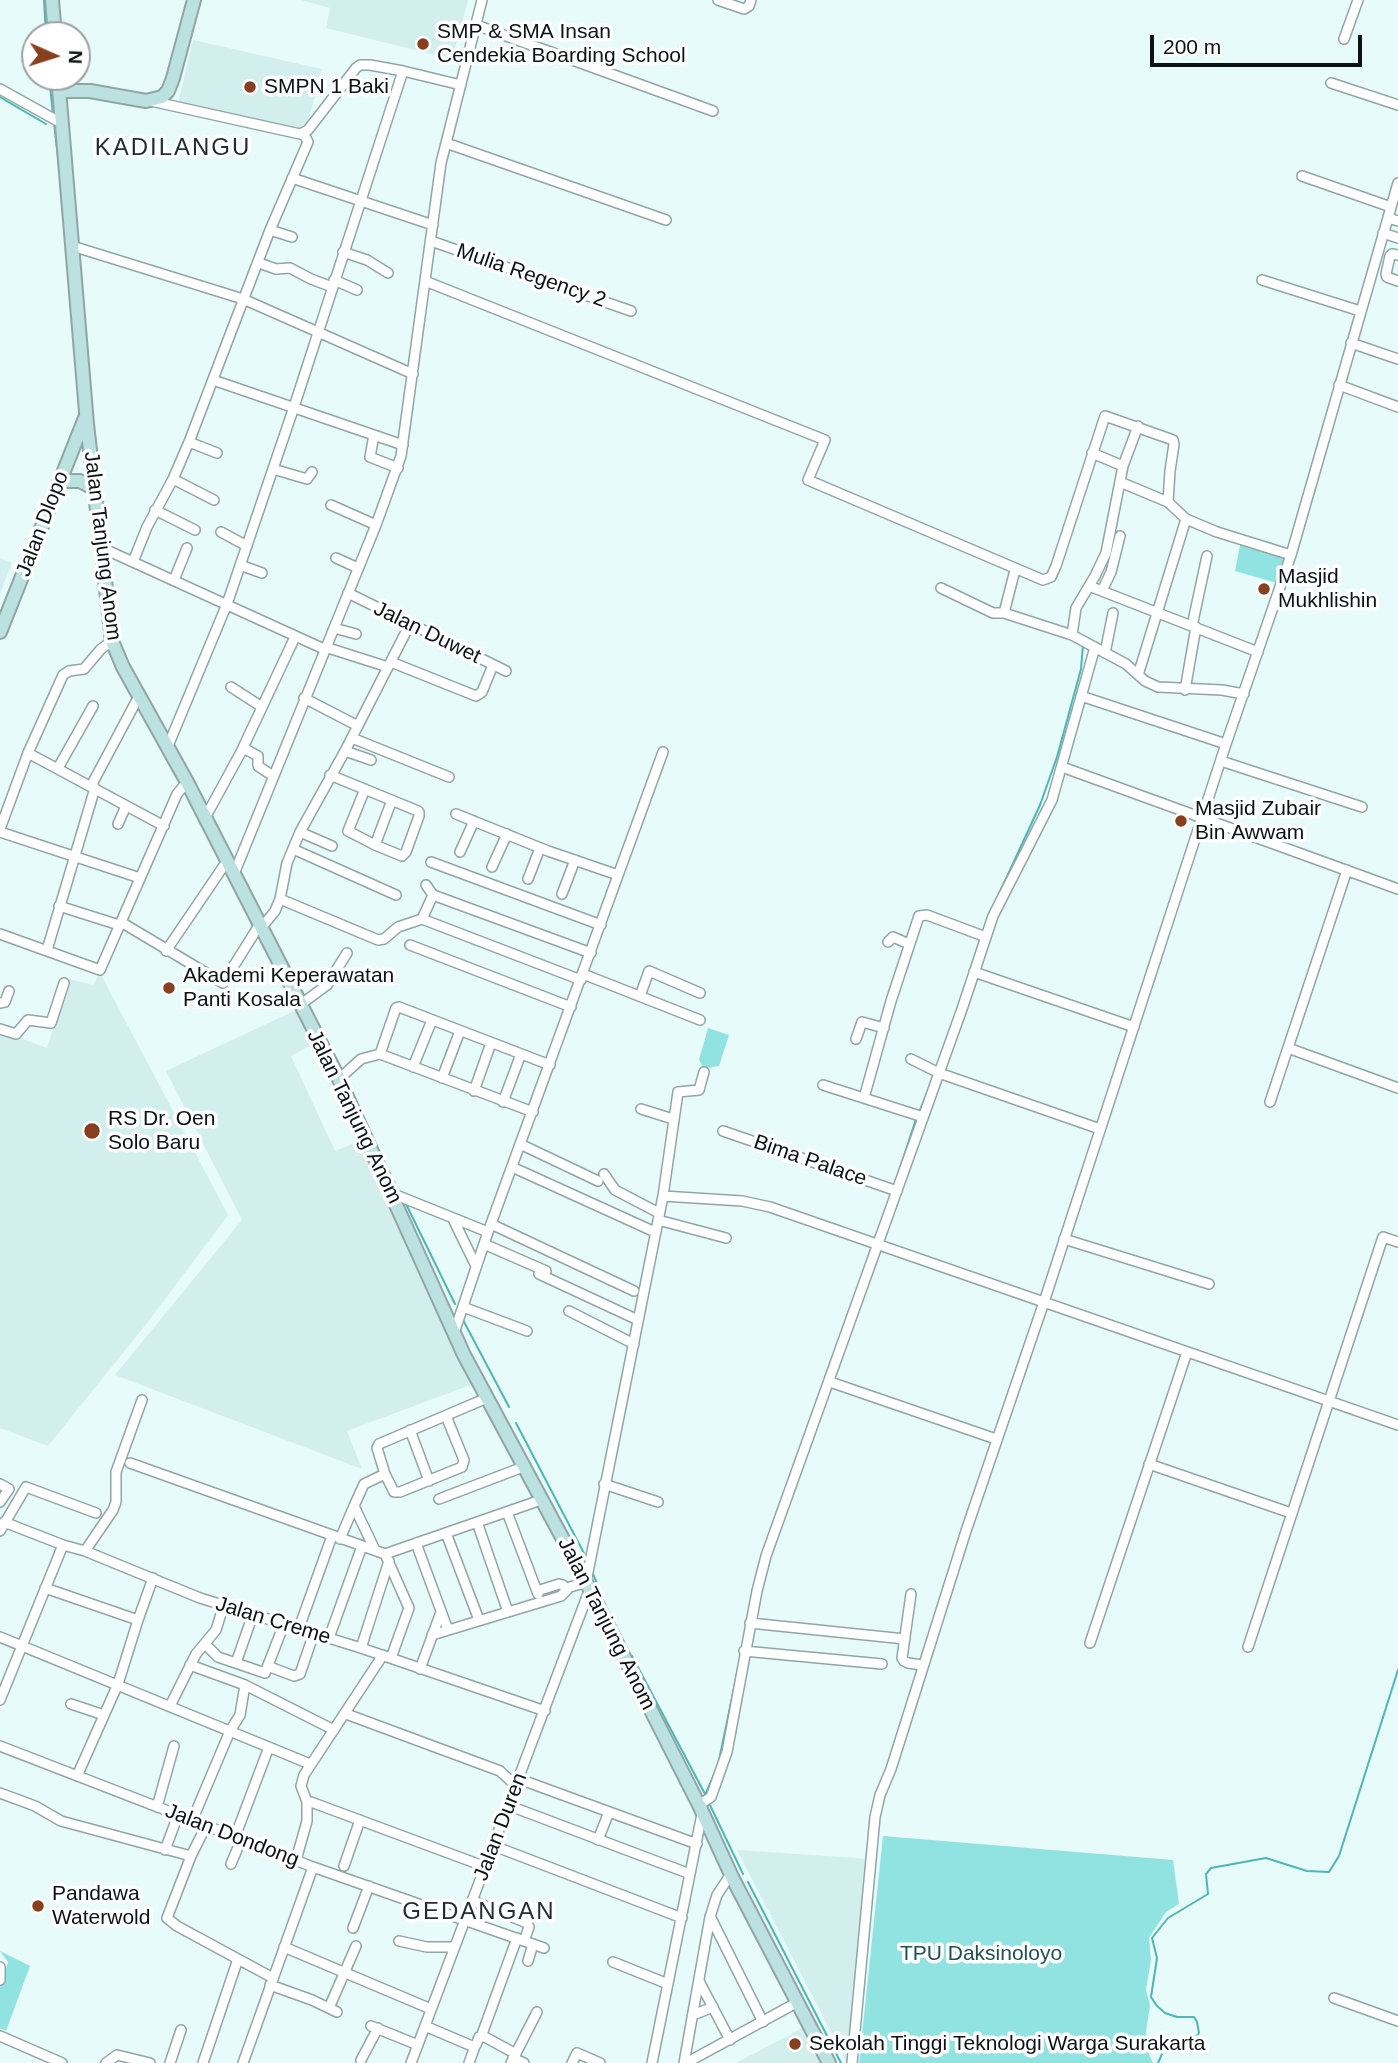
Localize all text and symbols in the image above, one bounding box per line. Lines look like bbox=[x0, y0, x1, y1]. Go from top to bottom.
place label: SMP & SMA Insan Cendekia Boarding School bbox=[437, 19, 686, 69]
north arrow bbox=[21, 21, 91, 91]
scale bar bbox=[1153, 21, 1365, 65]
text: 200 m bbox=[1163, 35, 1221, 58]
marker: SMP & SMA Insan Cendekia Boarding School bbox=[415, 36, 431, 52]
text: N bbox=[65, 50, 86, 64]
place label: SMPN 1 Baki bbox=[264, 74, 389, 100]
marker: SMPN 1 Baki bbox=[242, 79, 258, 95]
district label: KADILANGU bbox=[96, 134, 250, 162]
street label: Mulia Regency 2 bbox=[453, 239, 609, 313]
street label: Jalan Tanjung Anom bbox=[78, 450, 126, 642]
street label: Jalan Dlopo bbox=[11, 468, 75, 580]
place label: Masjid Mukhlishin bbox=[1278, 564, 1377, 614]
marker: Masjid Mukhlishin bbox=[1256, 581, 1272, 597]
street label: Jalan Duwet bbox=[370, 596, 484, 670]
place label: Masjid Zubair Bin Awwam bbox=[1195, 796, 1321, 846]
marker: Masjid Zubair Bin Awwam bbox=[1173, 813, 1189, 829]
place label: Akademi Keperawatan Panti Kosala bbox=[183, 963, 394, 1013]
marker: Akademi Keperawatan Panti Kosala bbox=[161, 980, 177, 996]
street label: Jalan Tanjung Anom bbox=[301, 1026, 407, 1208]
place label: RS Dr. Oen Solo Baru bbox=[108, 1106, 215, 1156]
marker: RS Dr. Oen Solo Baru bbox=[82, 1121, 102, 1141]
street label: Bima Palace bbox=[750, 1130, 870, 1192]
street label: Jalan Tanjung Anom bbox=[552, 1534, 660, 1714]
street label: Jalan Creme bbox=[212, 1592, 334, 1650]
street label: Jalan Duren bbox=[469, 1770, 533, 1884]
street label: Jalan Dondong bbox=[162, 1799, 302, 1873]
place label: Pandawa Waterwold bbox=[52, 1881, 150, 1931]
marker: Pandawa Waterwold bbox=[30, 1898, 46, 1914]
district label: GEDANGAN bbox=[403, 1898, 555, 1926]
park label: TPU Daksinoloyo bbox=[900, 1941, 1062, 1967]
place label: Sekolah Tinggi Teknologi Warga Surakarta bbox=[809, 2031, 1205, 2057]
marker: Sekolah Tinggi Teknologi Warga Surakarta bbox=[787, 2036, 803, 2052]

